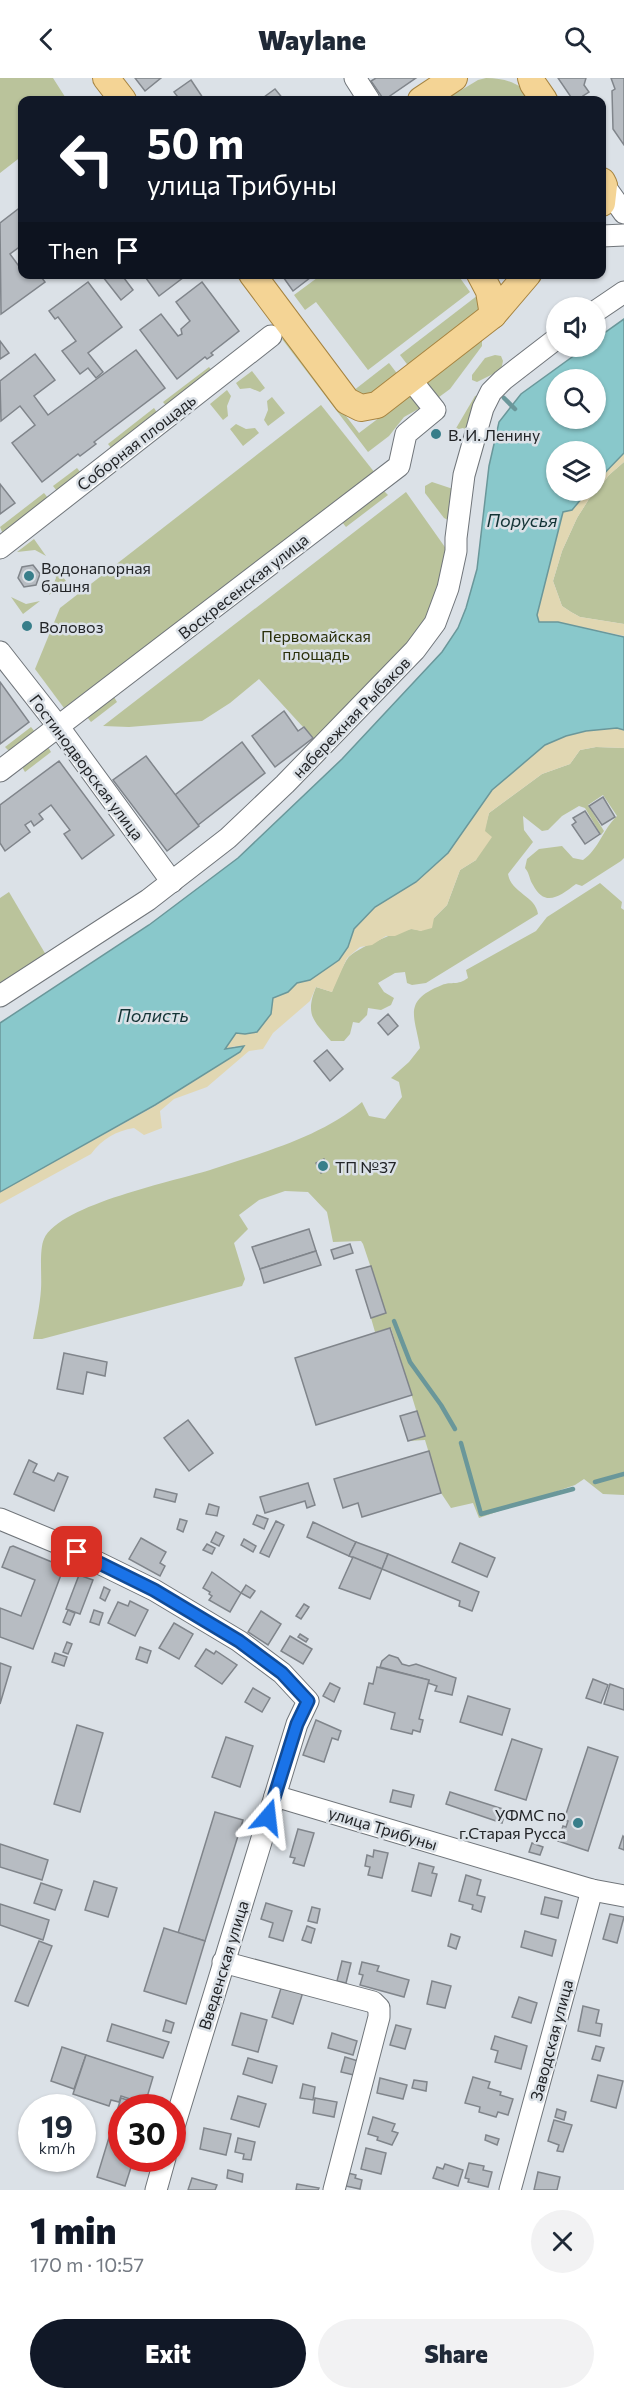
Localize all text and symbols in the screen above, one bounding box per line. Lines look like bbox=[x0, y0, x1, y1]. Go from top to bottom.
icon: back bbox=[30, 23, 63, 56]
text: Waylane bbox=[258, 23, 366, 56]
icon: search bbox=[561, 23, 594, 56]
text: 50 m bbox=[147, 116, 244, 168]
icon: left bbox=[48, 120, 126, 198]
text: улица Трибуны bbox=[147, 168, 337, 201]
icon: arrive bbox=[111, 234, 144, 267]
text: Then bbox=[48, 237, 99, 264]
map controls bbox=[546, 297, 606, 501]
button: sound bbox=[546, 297, 606, 357]
button: search bbox=[546, 369, 606, 429]
street label: Соборная площадь bbox=[73, 390, 199, 494]
place label: В. И. Ленину bbox=[448, 425, 540, 444]
marker: В. И. Ленину bbox=[429, 427, 443, 441]
button: layers bbox=[546, 441, 606, 501]
water label: Порусья bbox=[487, 509, 557, 531]
street label: Воскресенская улица bbox=[174, 529, 312, 643]
place label: Водонапорная башня bbox=[41, 558, 151, 595]
marker: Водонапорная башня bbox=[22, 569, 36, 583]
place label: Воловоз bbox=[39, 617, 103, 636]
marker: Воловоз bbox=[20, 619, 34, 633]
park label: Первомайская площадь bbox=[261, 626, 371, 663]
street label: набережная Рыбаков bbox=[288, 653, 414, 781]
street label: Гостинодворская улица bbox=[26, 690, 148, 844]
water label: Полисть bbox=[117, 1004, 189, 1026]
place label: ТП №37 bbox=[335, 1157, 397, 1176]
marker: ТП №37 bbox=[316, 1159, 330, 1173]
pin bbox=[51, 1526, 102, 1577]
icon: arrive bbox=[60, 1535, 93, 1568]
position arrow bbox=[236, 1785, 300, 1849]
street label: улица Трибуны bbox=[326, 1802, 440, 1854]
place label: УФМС по г.Старая Русса bbox=[459, 1805, 566, 1842]
marker: УФМС по г.Старая Русса bbox=[571, 1816, 585, 1830]
street label: Введенская улица bbox=[194, 1898, 252, 2032]
street label: Заводская улица bbox=[526, 1977, 576, 2103]
speed limit sign: 30 bbox=[108, 2094, 186, 2172]
text: 19 bbox=[41, 2107, 73, 2144]
text: km/h bbox=[39, 2139, 75, 2157]
text: 1 min bbox=[30, 2207, 116, 2251]
button: close bbox=[531, 2210, 594, 2273]
text: 170 m · 10:57 bbox=[30, 2252, 144, 2276]
button: Exit bbox=[30, 2319, 306, 2388]
button: Share bbox=[318, 2319, 594, 2388]

